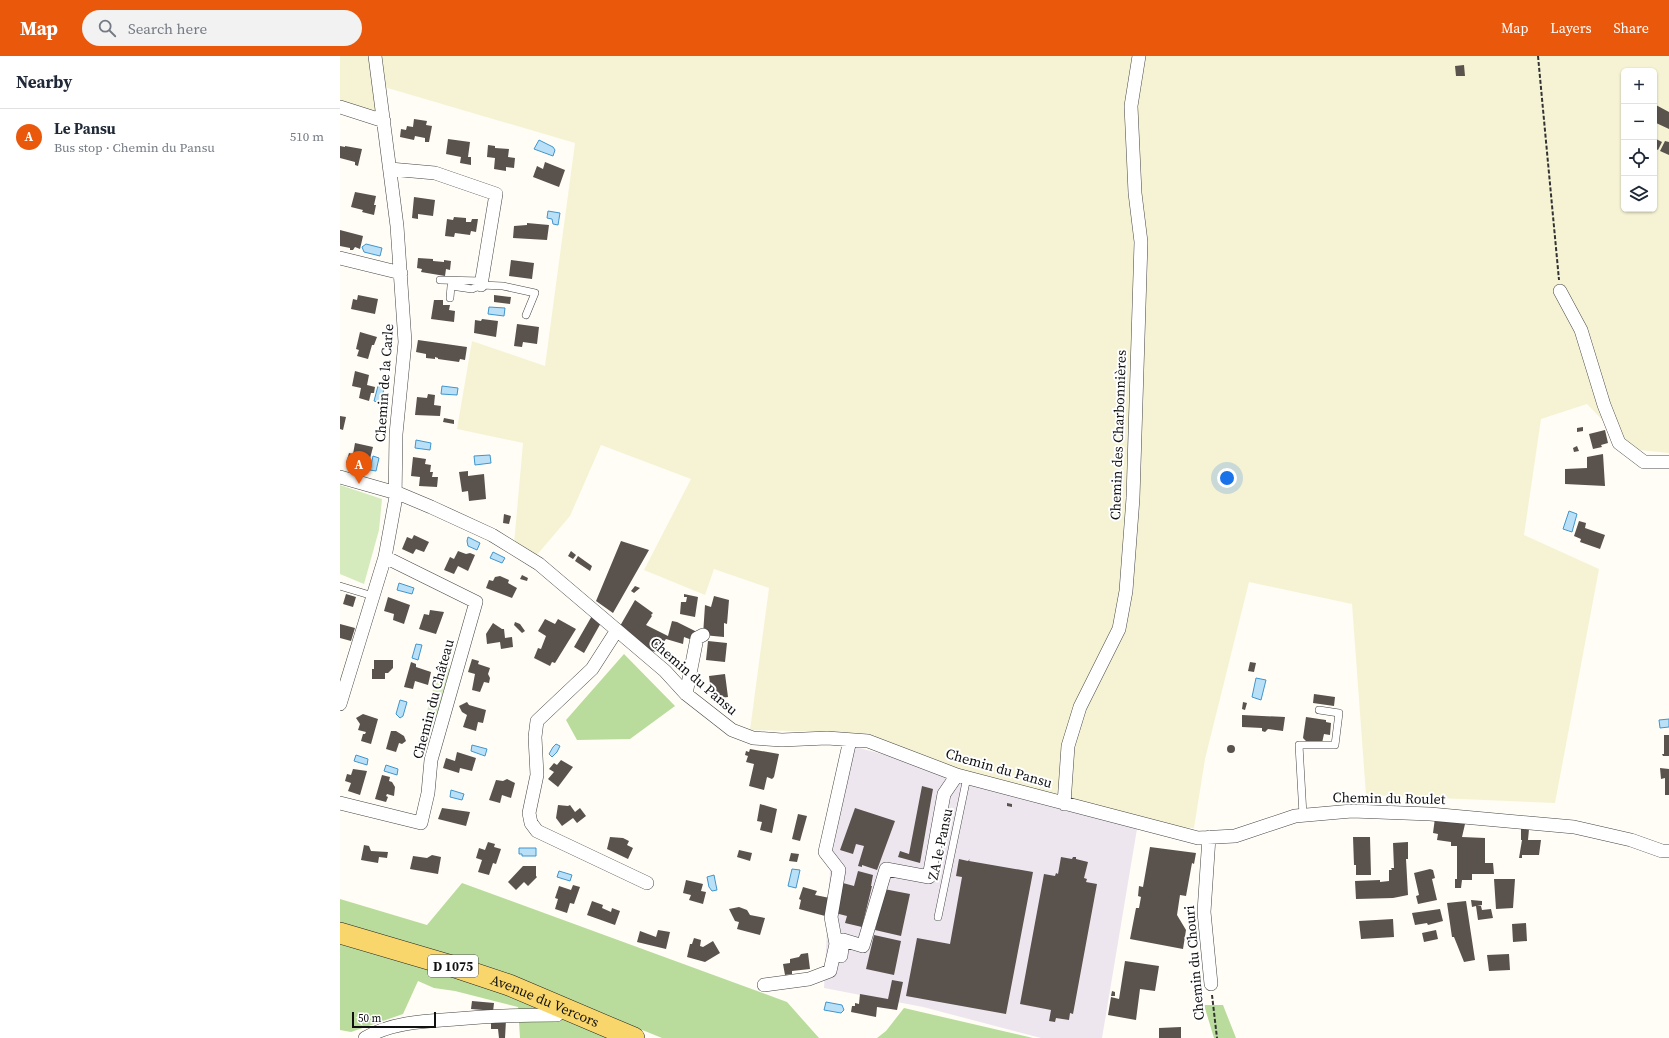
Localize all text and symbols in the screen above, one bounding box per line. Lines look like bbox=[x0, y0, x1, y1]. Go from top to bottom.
search box bbox=[82, 10, 362, 46]
text: Map bbox=[20, 15, 58, 41]
icon: search bbox=[96, 17, 118, 39]
text: Search here bbox=[128, 18, 207, 39]
text: Map bbox=[1501, 18, 1528, 38]
text: Layers bbox=[1550, 18, 1592, 38]
text: Share bbox=[1614, 18, 1649, 38]
map controls bbox=[1621, 68, 1657, 212]
button: + bbox=[1621, 68, 1657, 104]
text: Nearby bbox=[16, 70, 72, 94]
button: − bbox=[1621, 104, 1657, 140]
text: Le Pansu bbox=[54, 118, 116, 139]
text: A bbox=[25, 128, 33, 145]
text: 510 m bbox=[290, 128, 324, 145]
text: Bus stop · Chemin du Pansu bbox=[54, 139, 215, 156]
button: locate bbox=[1621, 140, 1657, 176]
button: layers bbox=[1621, 176, 1657, 212]
street label: Chemin de la Carle bbox=[370, 323, 398, 443]
street label: Chemin des Charbonnières bbox=[1105, 349, 1131, 521]
pin: A bbox=[346, 451, 372, 484]
your location bbox=[1217, 468, 1237, 488]
street label: Chemin du Pansu bbox=[646, 632, 742, 720]
street label: Chemin du Château bbox=[407, 637, 459, 761]
street label: Chemin du Pansu bbox=[943, 743, 1055, 793]
street label: Chemin du Roulet bbox=[1332, 787, 1446, 809]
street label: ZA le Pansu bbox=[923, 806, 957, 882]
street label: Chemin du Chouri bbox=[1179, 905, 1209, 1021]
road number: D 1075 bbox=[428, 955, 478, 977]
street label: Avenue du Vercors bbox=[488, 970, 602, 1032]
scale bar bbox=[352, 1010, 436, 1029]
text: 50 m bbox=[358, 1011, 381, 1026]

